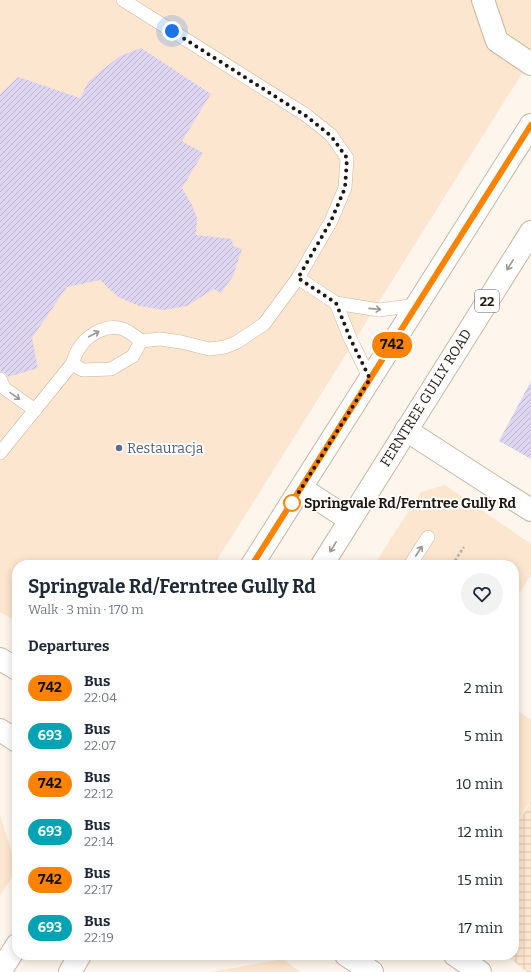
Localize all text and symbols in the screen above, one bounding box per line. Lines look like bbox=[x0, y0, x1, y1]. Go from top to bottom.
your location bbox=[162, 21, 182, 41]
one-way arrow bbox=[506, 259, 514, 270]
road number: 22 bbox=[475, 290, 499, 312]
one-way arrow bbox=[368, 305, 381, 312]
street label: FERNTREE GULLY ROAD bbox=[377, 326, 475, 470]
one-way arrow bbox=[88, 330, 100, 338]
line badge: 742 bbox=[369, 332, 415, 358]
text: 742 bbox=[380, 336, 404, 353]
one-way arrow bbox=[10, 392, 21, 400]
place label: Restauracja bbox=[127, 440, 204, 457]
marker: Restauracja bbox=[114, 443, 124, 453]
marker: Springvale Rd/Ferntree Gully Rd bbox=[283, 494, 301, 512]
place label: Springvale Rd/Ferntree Gully Rd bbox=[304, 495, 517, 512]
one-way arrow bbox=[328, 541, 336, 553]
one-way arrow bbox=[415, 546, 423, 557]
button: heart bbox=[461, 573, 503, 615]
text: Springvale Rd/Ferntree Gully Rd bbox=[28, 575, 316, 598]
text: Walk · 3 min · 170 m bbox=[28, 602, 144, 617]
text: Departures bbox=[28, 637, 109, 655]
text: Bus bbox=[84, 672, 110, 690]
text: 742 bbox=[38, 679, 62, 696]
text: 2 min bbox=[464, 679, 503, 697]
text: 22:04 bbox=[84, 690, 117, 705]
text: Bus bbox=[84, 720, 110, 738]
text: 693 bbox=[38, 727, 62, 744]
text: 5 min bbox=[464, 727, 503, 745]
text: 22:07 bbox=[84, 738, 116, 753]
text: Bus bbox=[84, 768, 110, 786]
text: 742 bbox=[38, 775, 62, 792]
text: 10 min bbox=[456, 775, 503, 793]
text: 22:12 bbox=[84, 786, 113, 801]
text: Bus bbox=[84, 816, 110, 834]
text: 693 bbox=[38, 823, 62, 840]
text: 12 min bbox=[457, 823, 503, 841]
text: 22:14 bbox=[84, 834, 114, 849]
text: Bus bbox=[84, 864, 110, 882]
text: 742 bbox=[38, 871, 62, 888]
text: 15 min bbox=[458, 871, 503, 889]
text: 22:17 bbox=[84, 882, 113, 897]
text: Bus bbox=[84, 912, 110, 930]
text: 693 bbox=[38, 919, 62, 936]
text: 17 min bbox=[458, 919, 503, 937]
text: 22:19 bbox=[84, 930, 114, 945]

